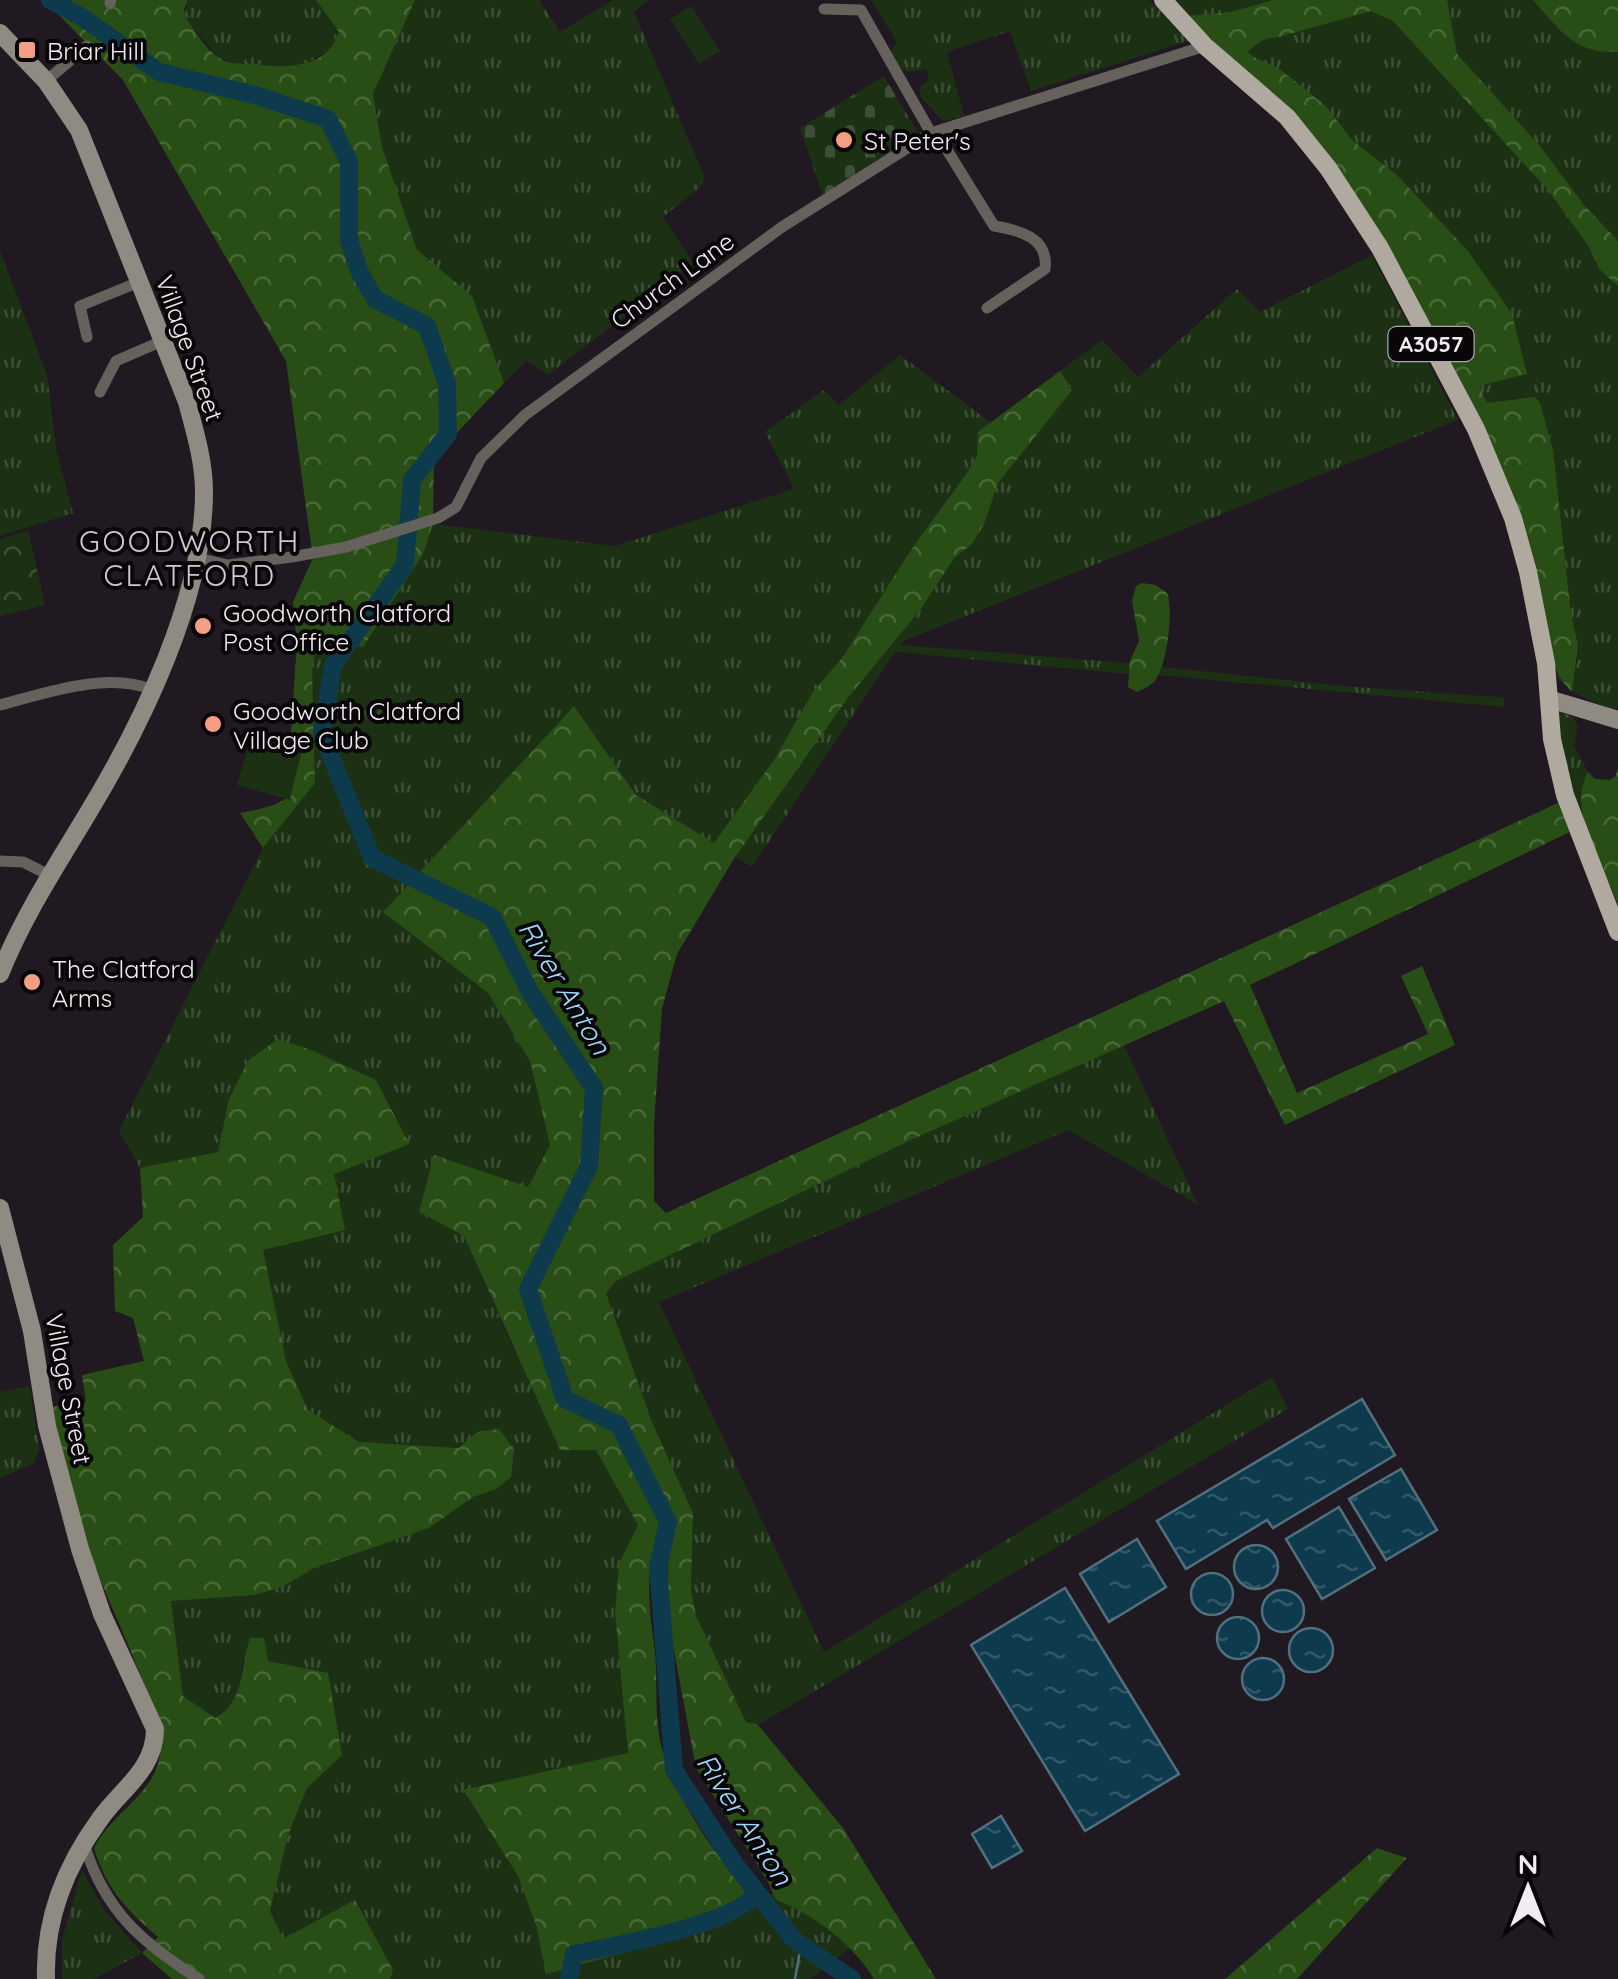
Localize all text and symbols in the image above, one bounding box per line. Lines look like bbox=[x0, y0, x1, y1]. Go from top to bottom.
place label: Briar Hill bbox=[47, 35, 145, 66]
marker: Briar Hill bbox=[16, 39, 38, 61]
place label: St Peter's bbox=[864, 125, 971, 156]
marker: St Peter's bbox=[833, 129, 855, 151]
street label: Church Lane bbox=[604, 225, 740, 335]
street label: Village Street bbox=[149, 271, 231, 425]
road number: A3057 bbox=[1388, 327, 1474, 361]
district label: GOODWORTH CLATFORD bbox=[79, 522, 301, 594]
place label: Goodworth Clatford Post Office bbox=[223, 597, 451, 657]
marker: Goodworth Clatford Post Office bbox=[192, 615, 214, 637]
place label: Goodworth Clatford Village Club bbox=[233, 695, 461, 755]
marker: Goodworth Clatford Village Club bbox=[202, 713, 224, 735]
water label: River Anton bbox=[511, 914, 619, 1061]
place label: The Clatford Arms bbox=[52, 953, 195, 1013]
marker: The Clatford Arms bbox=[21, 971, 43, 993]
street label: Village Street bbox=[39, 1311, 99, 1467]
water label: River Anton bbox=[689, 1746, 801, 1892]
north arrow bbox=[1478, 1839, 1578, 1939]
text: N bbox=[1518, 1846, 1538, 1881]

